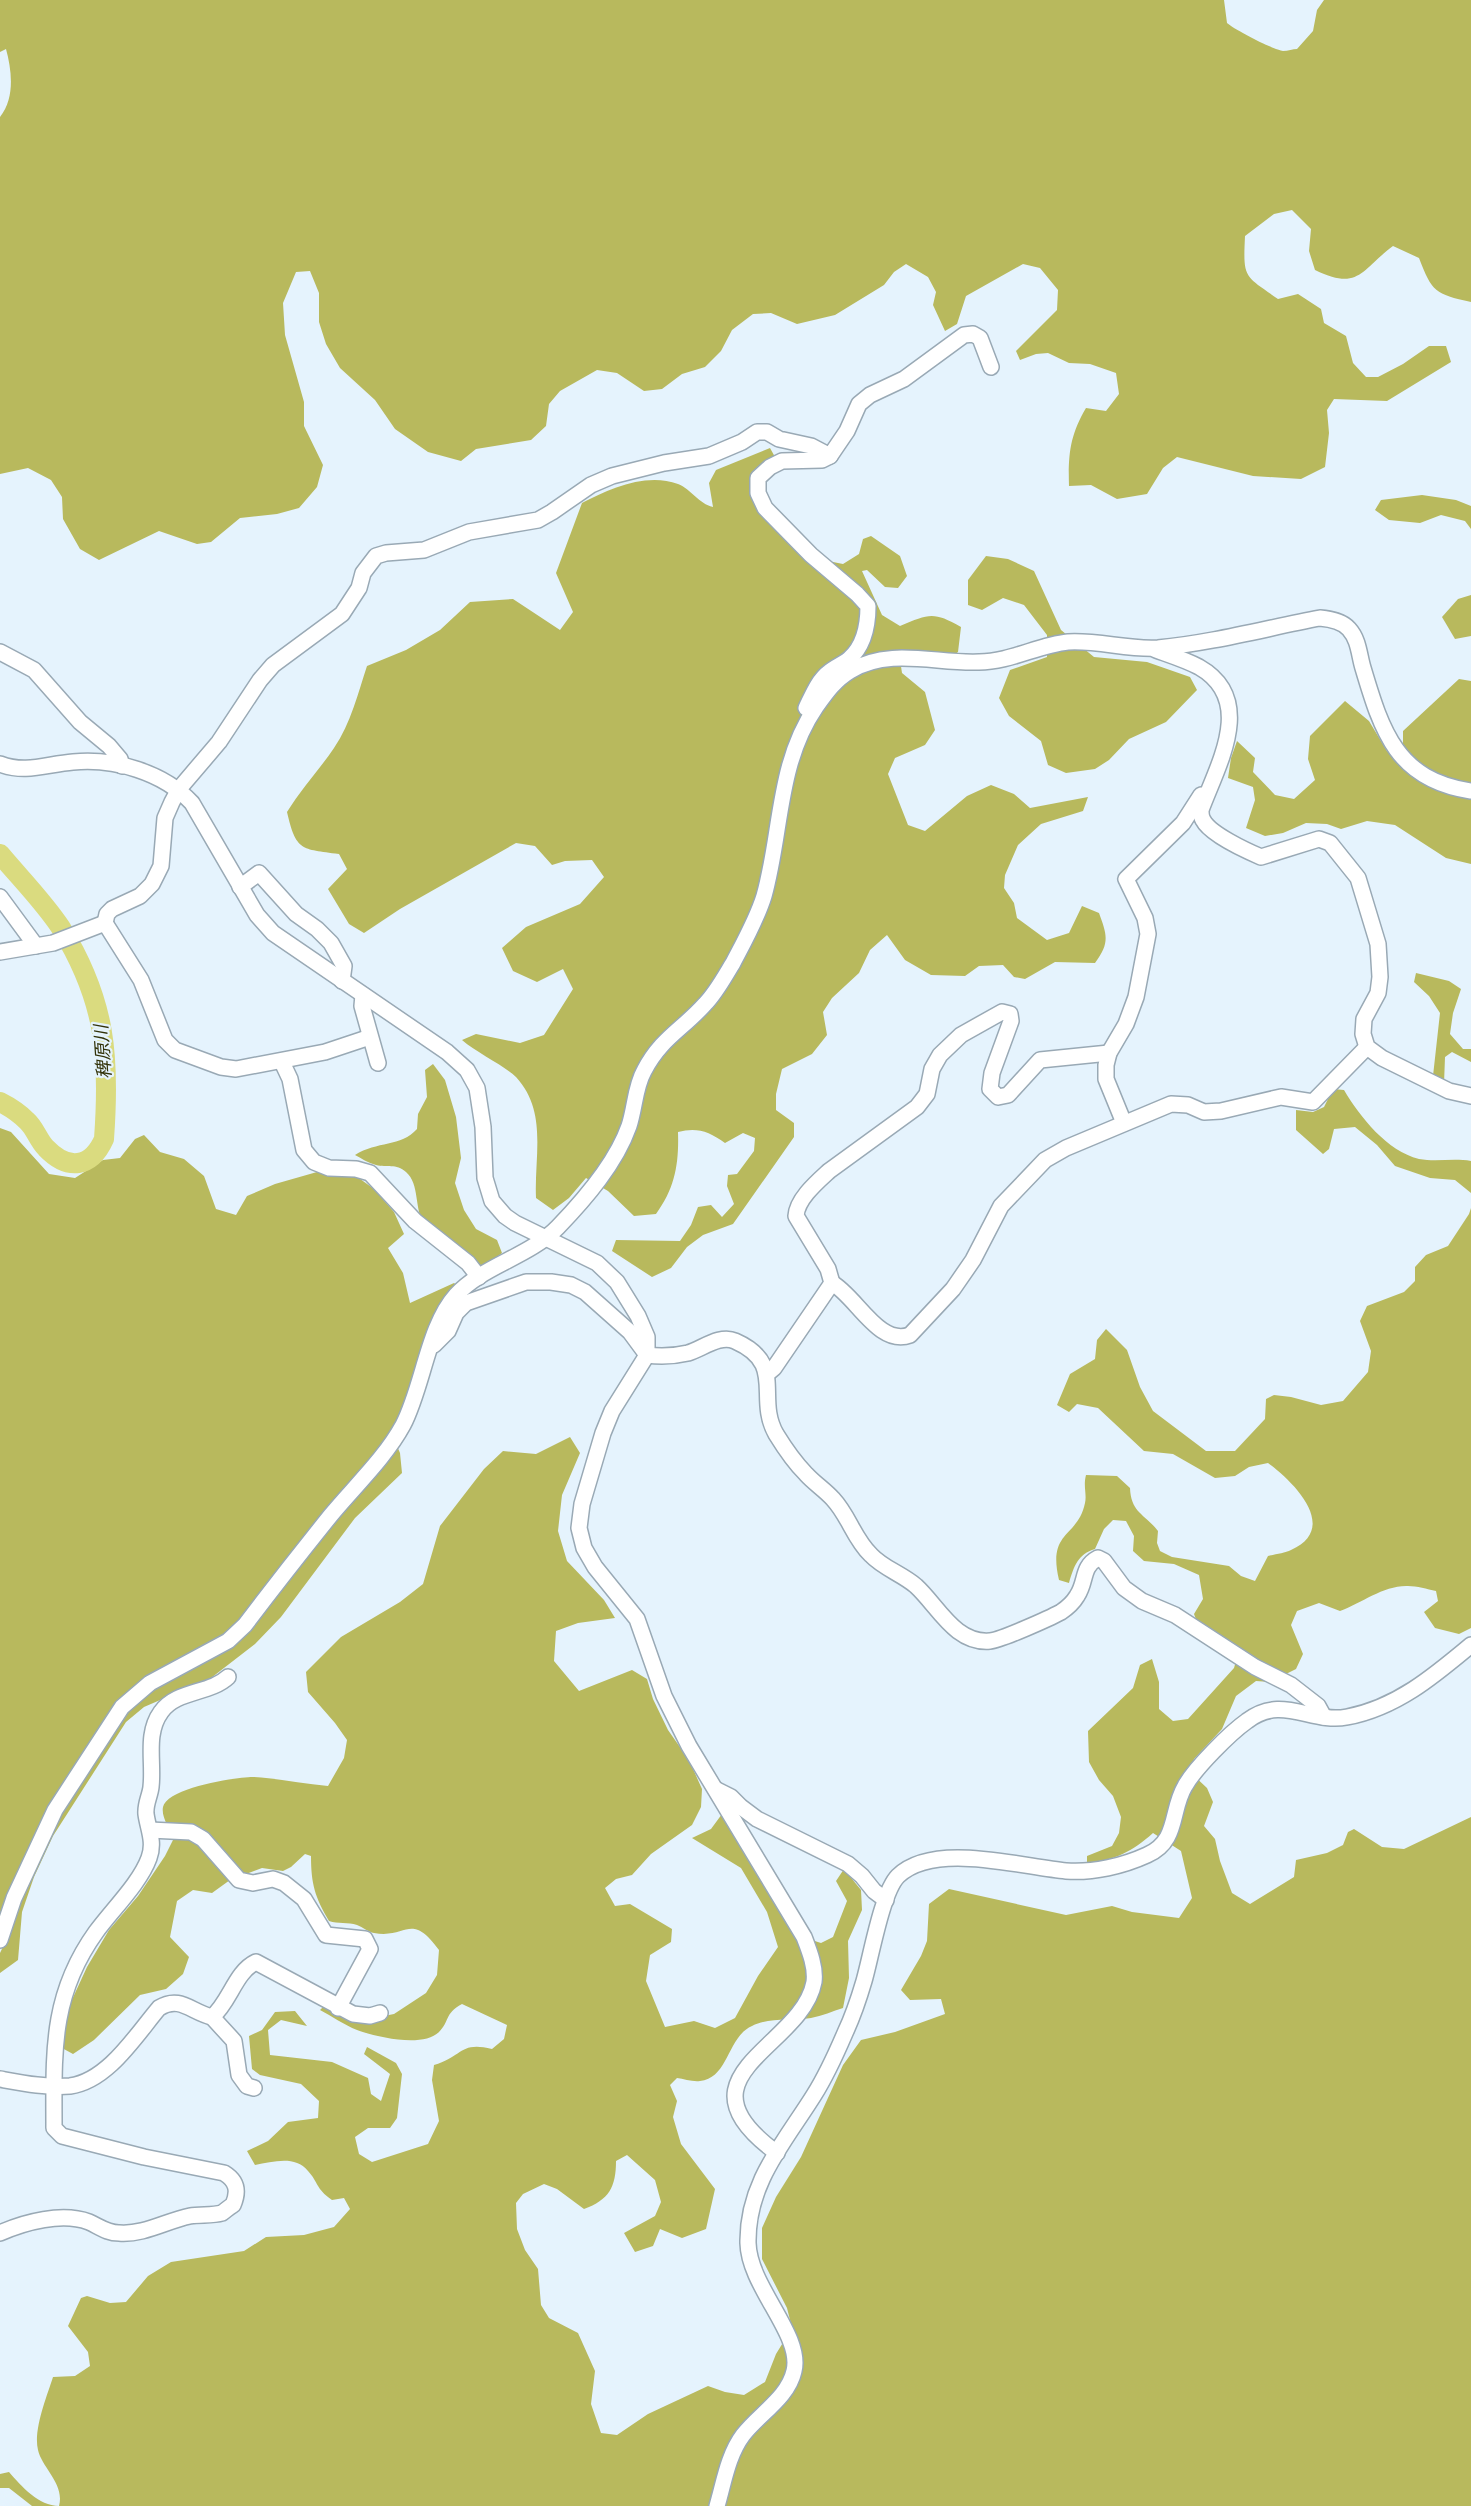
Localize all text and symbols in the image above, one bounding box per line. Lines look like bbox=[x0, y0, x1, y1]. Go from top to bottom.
water label: 稗原川 bbox=[88, 1022, 116, 1080]

